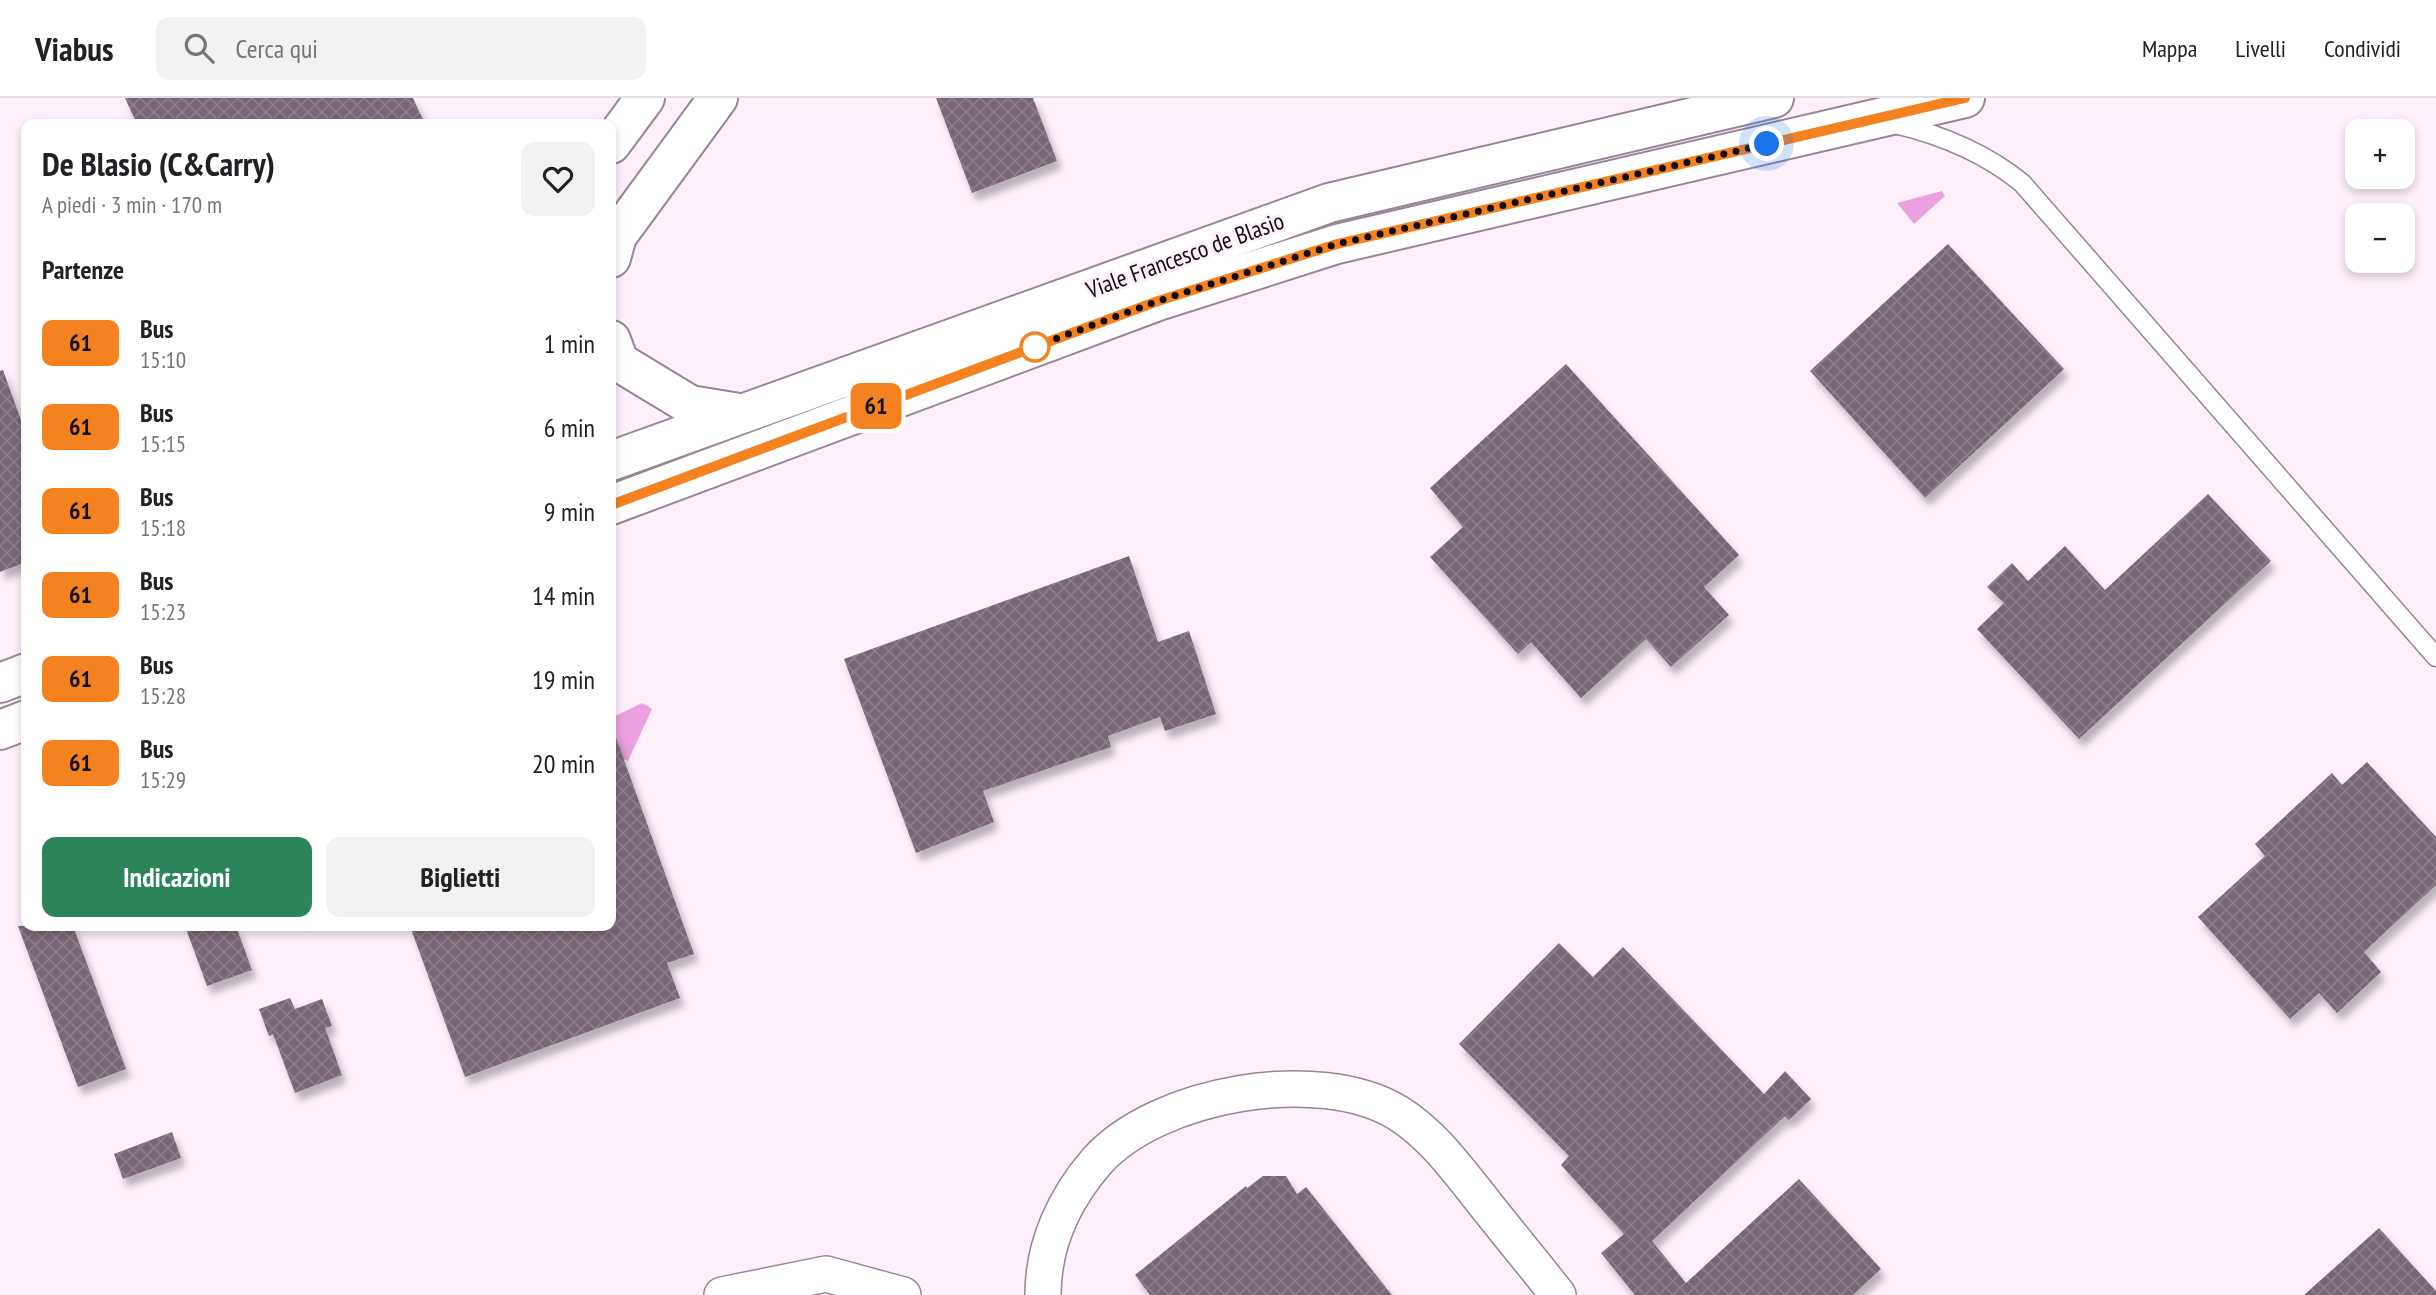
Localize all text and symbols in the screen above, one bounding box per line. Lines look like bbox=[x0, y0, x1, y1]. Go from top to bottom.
search box bbox=[156, 17, 646, 80]
text: Viabus bbox=[35, 27, 114, 70]
icon: search bbox=[180, 29, 218, 67]
text: Cerca qui bbox=[236, 32, 318, 65]
text: Mappa bbox=[2142, 33, 2197, 64]
text: Livelli bbox=[2235, 33, 2286, 64]
text: Condividi bbox=[2324, 33, 2401, 64]
map controls bbox=[2345, 119, 2415, 273]
button: + bbox=[2345, 119, 2415, 189]
your location bbox=[1749, 126, 1784, 161]
text: De Blasio (C&Carry) bbox=[42, 142, 275, 185]
button: heart bbox=[521, 142, 595, 216]
text: A piedi · 3 min · 170 m bbox=[42, 190, 222, 219]
button: − bbox=[2345, 203, 2415, 273]
street label: Viale Francesco de Blasio bbox=[1081, 205, 1288, 306]
text: Partenze bbox=[42, 253, 124, 286]
text: Bus bbox=[140, 312, 173, 345]
text: 61 bbox=[69, 327, 92, 358]
text: 1 min bbox=[544, 327, 595, 360]
unlabelled marker bbox=[1020, 332, 1050, 362]
text: 15:10 bbox=[140, 345, 186, 374]
line badge: 61 bbox=[844, 383, 908, 429]
text: 61 bbox=[865, 390, 887, 421]
text: Bus bbox=[140, 396, 173, 429]
text: 61 bbox=[69, 411, 92, 442]
text: 6 min bbox=[544, 411, 595, 444]
text: 15:15 bbox=[140, 429, 186, 458]
text: Bus bbox=[140, 480, 173, 513]
text: 61 bbox=[69, 495, 92, 526]
text: 9 min bbox=[544, 495, 595, 528]
text: 15:18 bbox=[140, 513, 186, 542]
text: Bus bbox=[140, 564, 173, 597]
text: 61 bbox=[69, 579, 92, 610]
text: 14 min bbox=[532, 579, 595, 612]
text: 15:23 bbox=[140, 597, 186, 626]
text: Bus bbox=[140, 648, 173, 681]
text: 61 bbox=[69, 663, 92, 694]
text: 19 min bbox=[532, 663, 595, 696]
text: 15:28 bbox=[140, 681, 186, 710]
text: Bus bbox=[140, 732, 173, 765]
text: 61 bbox=[69, 747, 92, 778]
text: 20 min bbox=[532, 747, 595, 780]
text: 15:29 bbox=[140, 765, 186, 794]
button: Indicazioni bbox=[42, 837, 312, 917]
button: Biglietti bbox=[326, 837, 595, 917]

